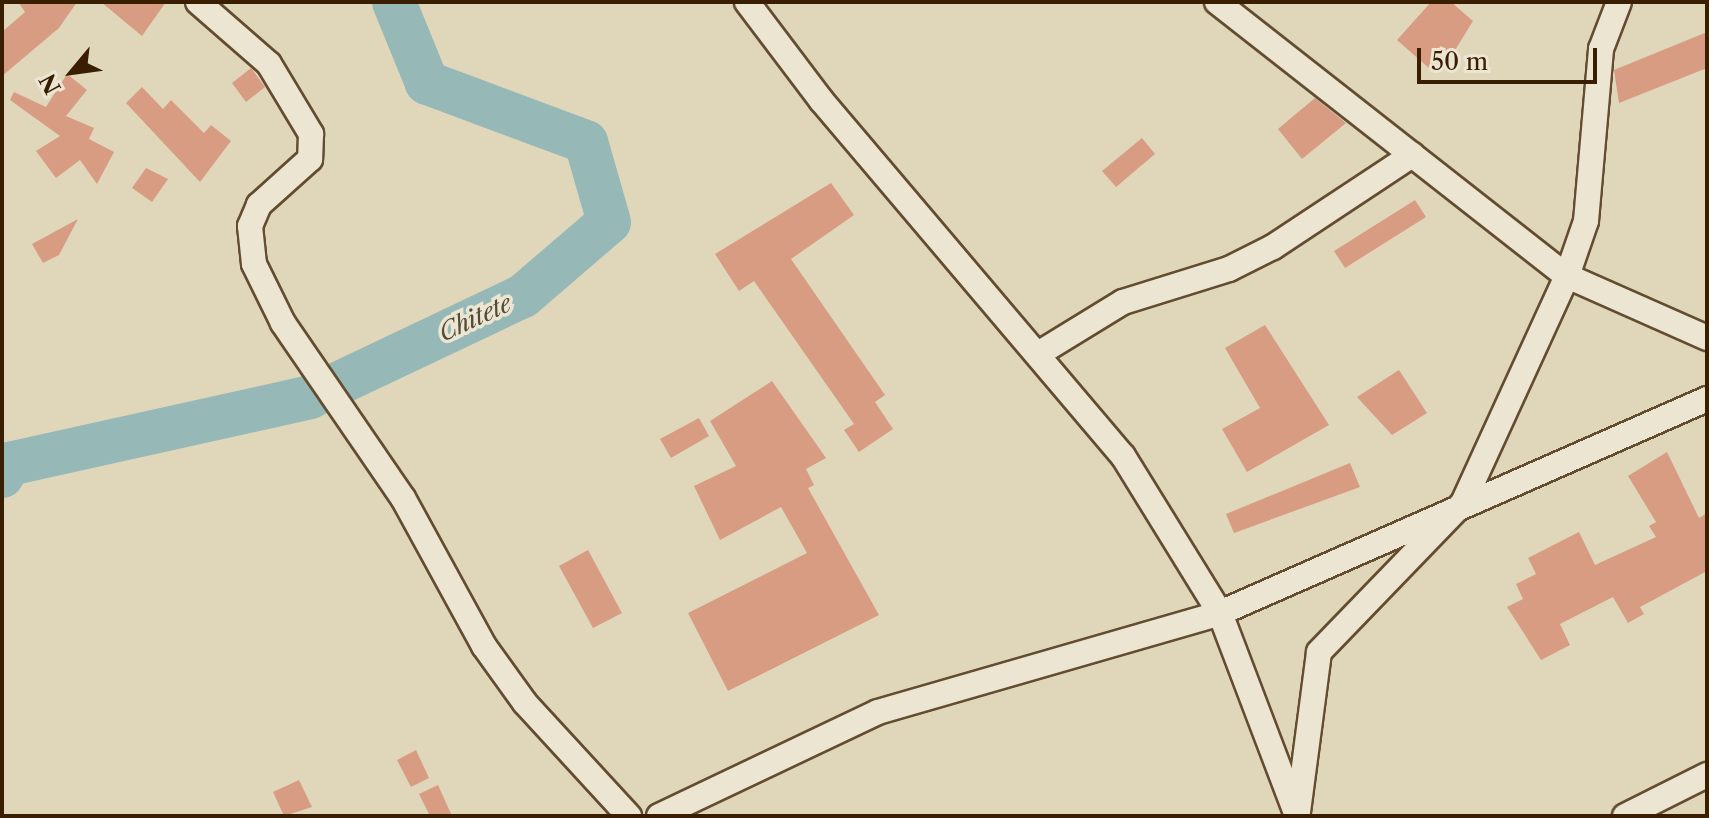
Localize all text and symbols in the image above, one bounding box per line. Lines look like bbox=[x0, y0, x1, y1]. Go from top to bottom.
north arrow bbox=[32, 32, 112, 112]
scale bar bbox=[1421, 32, 1601, 82]
text: 50 m bbox=[1431, 47, 1488, 76]
text: N bbox=[34, 69, 67, 99]
water label: Chitete bbox=[434, 289, 516, 347]

